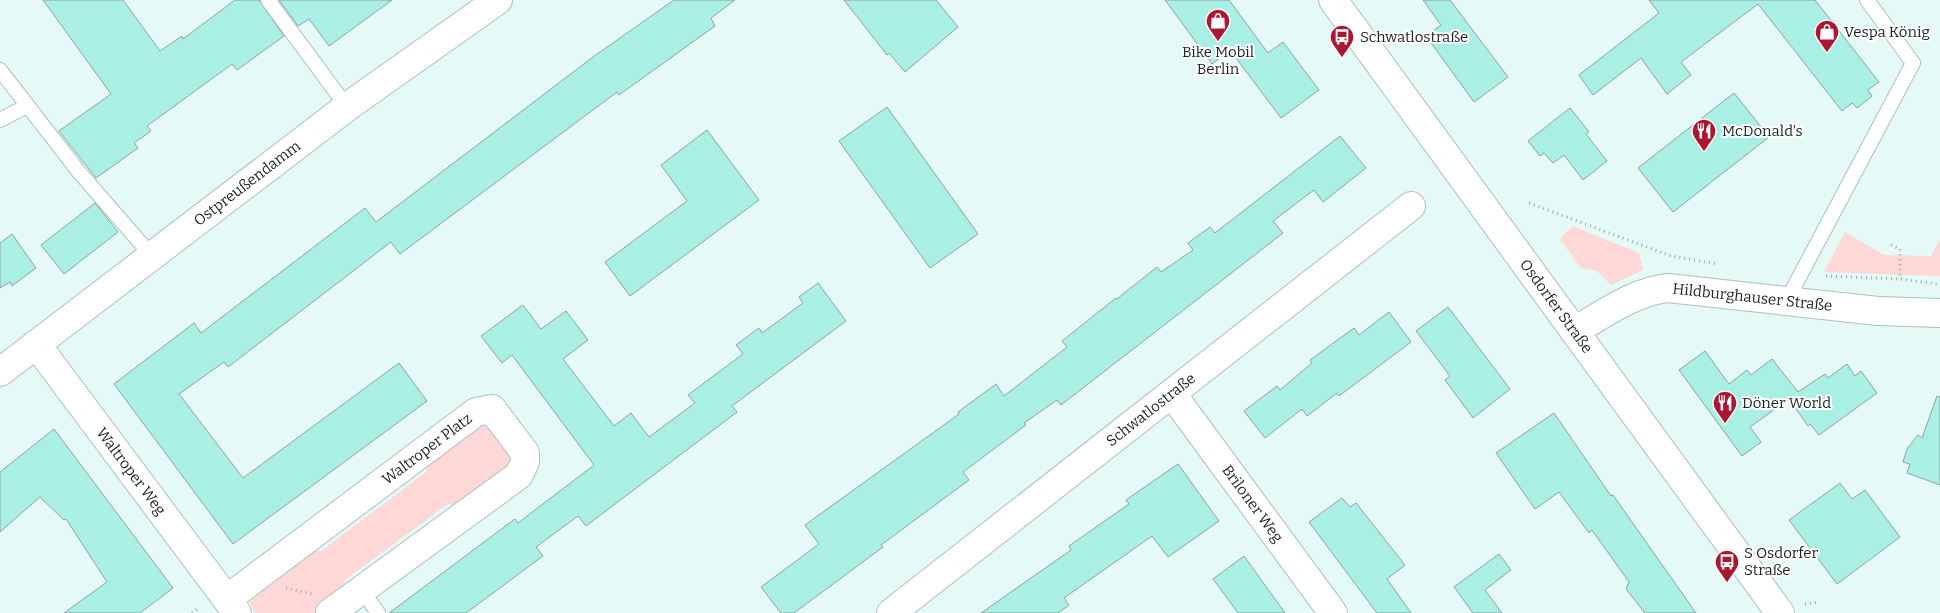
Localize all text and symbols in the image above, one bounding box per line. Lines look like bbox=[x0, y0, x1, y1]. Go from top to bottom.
shop icon: Bike Mobil Berlin bbox=[1205, 8, 1231, 42]
shop icon: Vespa König bbox=[1814, 19, 1840, 53]
place label: Vespa König bbox=[1844, 23, 1930, 41]
bus stop icon: Schwatlostraße bbox=[1329, 24, 1355, 58]
place label: Schwatlostraße bbox=[1360, 28, 1468, 46]
place label: Bike Mobil Berlin bbox=[1182, 43, 1254, 78]
restaurant icon: McDonald's bbox=[1691, 118, 1717, 152]
place label: McDonald's bbox=[1722, 122, 1803, 140]
street label: Ostpreußendamm bbox=[190, 136, 305, 230]
street label: Osdorfer Straße bbox=[1516, 256, 1596, 357]
street label: Hildburghauser Straße bbox=[1672, 280, 1833, 315]
street label: Schwatlostraße bbox=[1103, 369, 1199, 450]
restaurant icon: Döner World bbox=[1712, 390, 1738, 424]
place label: Döner World bbox=[1742, 394, 1831, 412]
street label: Waltroper Platz bbox=[378, 409, 475, 488]
street label: Waltroper Weg bbox=[93, 424, 170, 519]
street label: Briloner Weg bbox=[1218, 461, 1287, 546]
place label: S Osdorfer Straße bbox=[1744, 544, 1818, 579]
bus stop icon: S Osdorfer Straße bbox=[1714, 549, 1740, 583]

